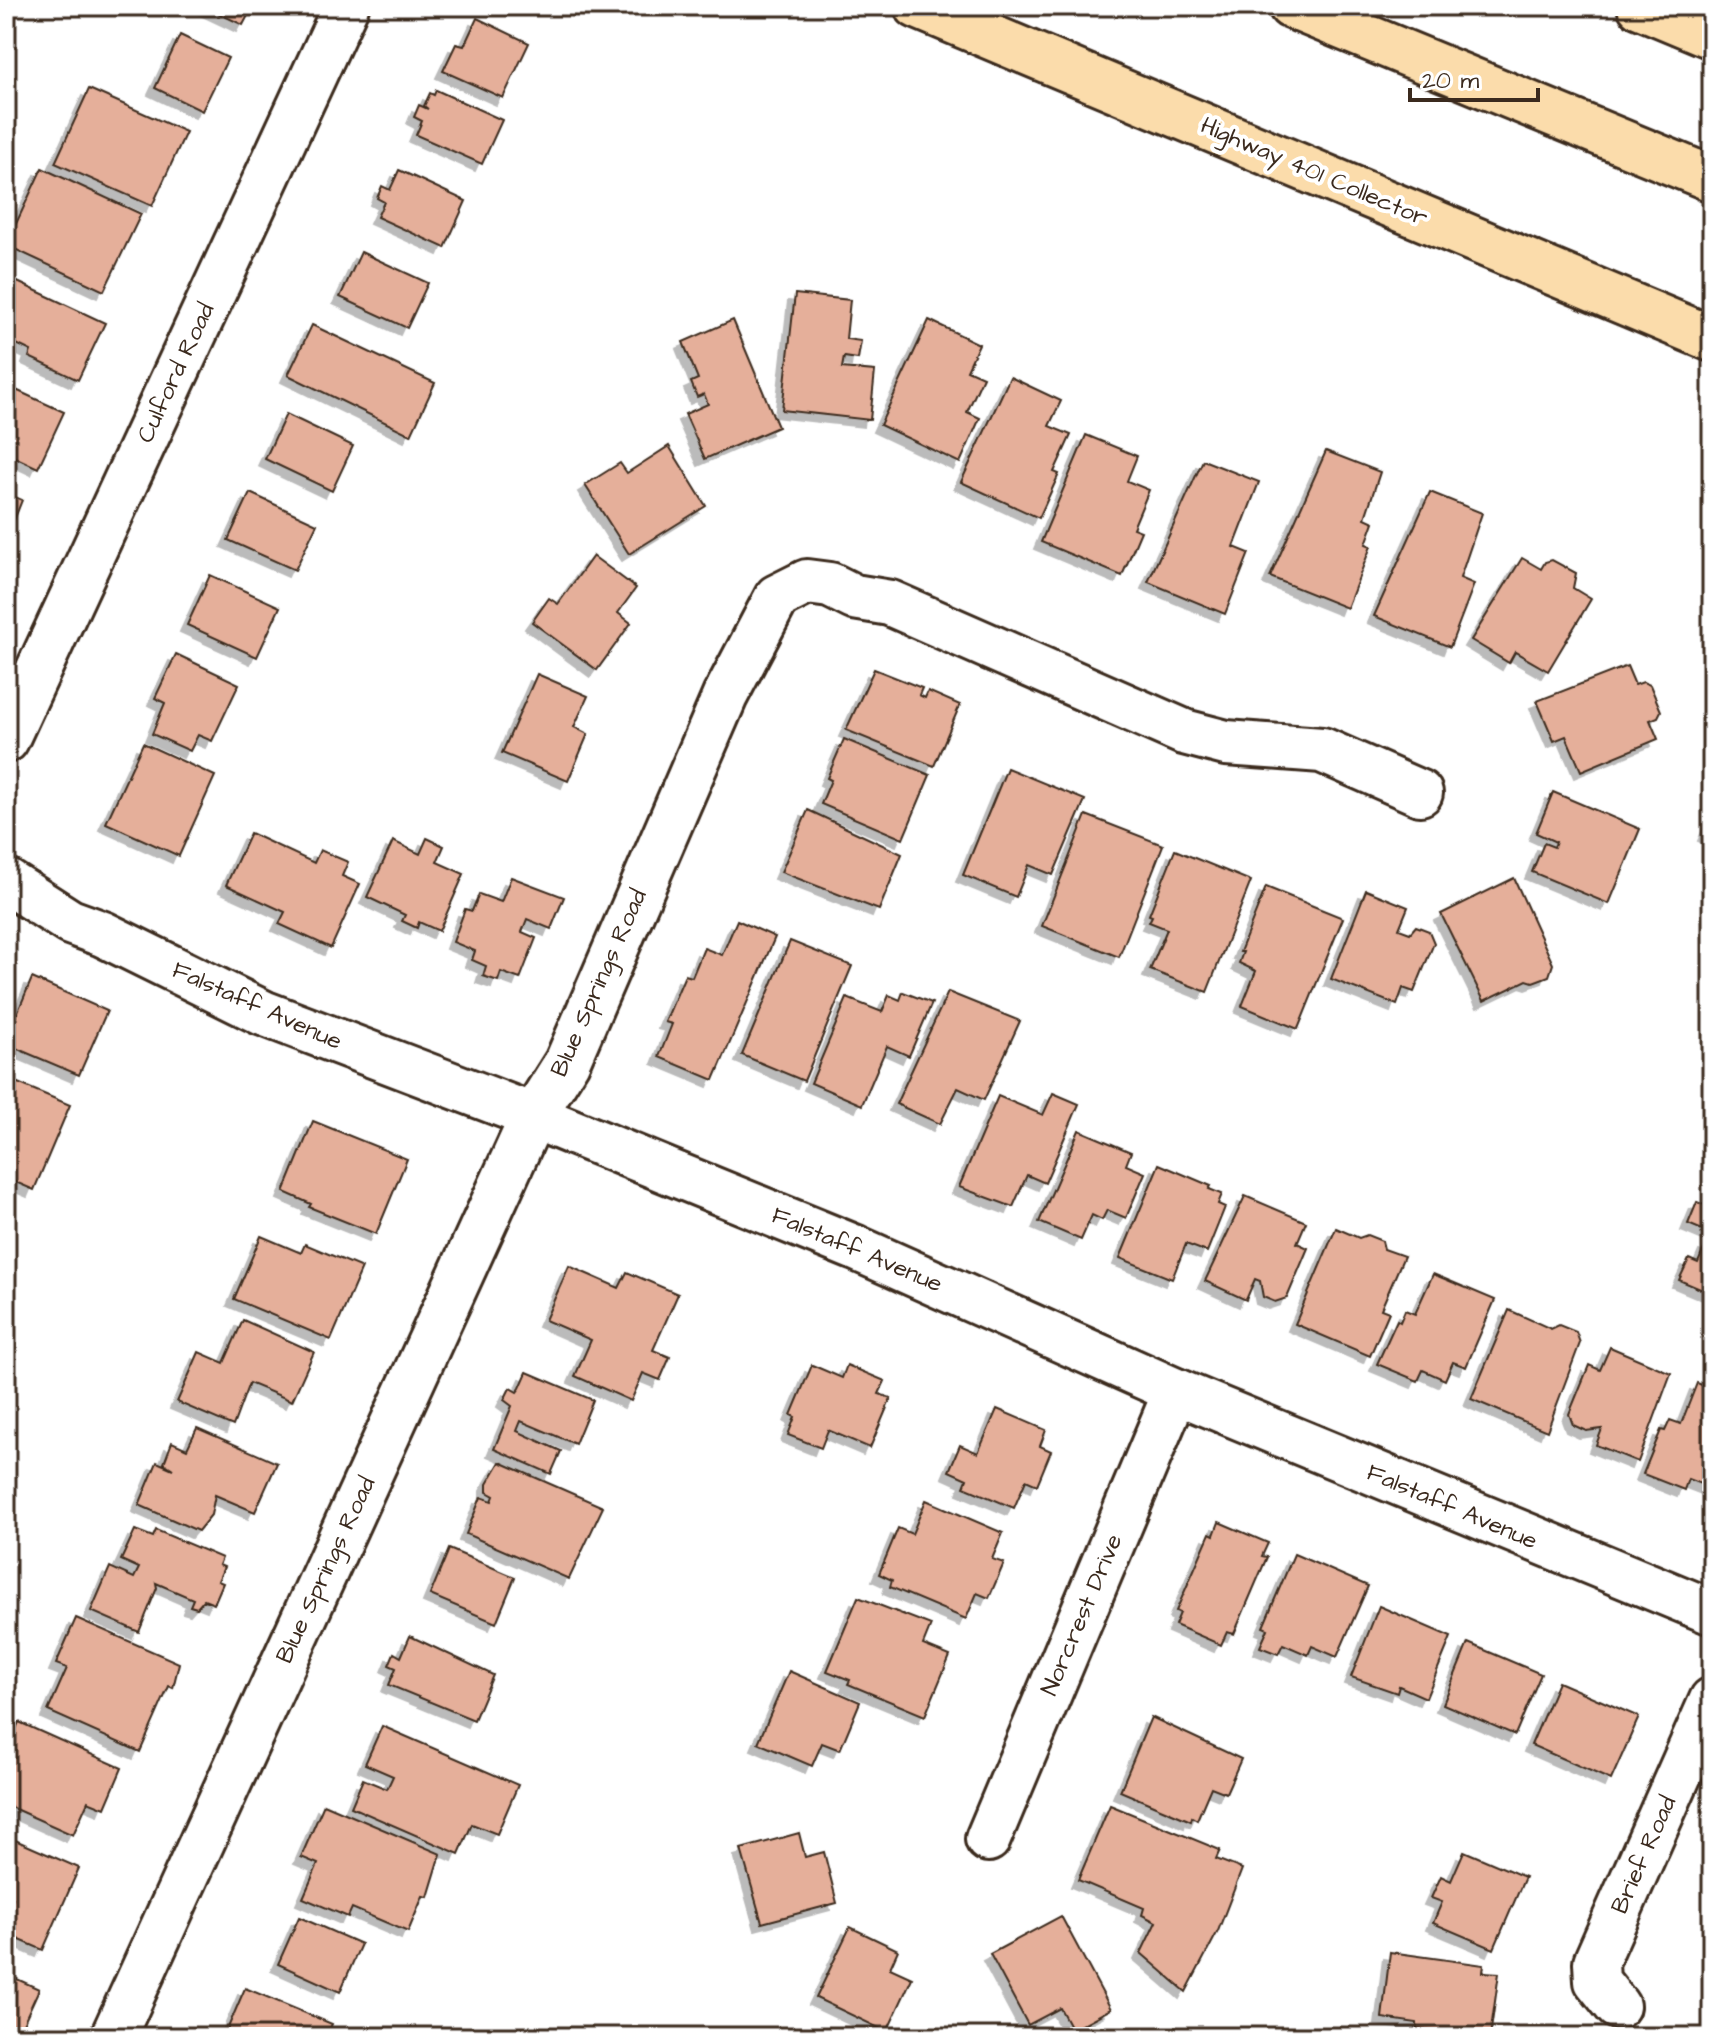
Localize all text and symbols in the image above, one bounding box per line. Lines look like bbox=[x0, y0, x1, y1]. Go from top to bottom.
scale bar bbox=[1410, 52, 1538, 102]
text: 20 m bbox=[1422, 64, 1479, 98]
street label: Highway 401 Collector bbox=[1195, 109, 1433, 236]
street label: Culford Road bbox=[129, 297, 223, 449]
street label: Blue Springs Road bbox=[542, 884, 657, 1083]
street label: Falstaff Avenue bbox=[167, 953, 347, 1059]
street label: Falstaff Avenue bbox=[766, 1199, 948, 1301]
street label: Falstaff Avenue bbox=[1361, 1456, 1543, 1558]
street label: Blue Springs Road bbox=[268, 1471, 385, 1669]
street label: Norcrest Drive bbox=[1033, 1529, 1131, 1701]
street label: Brief Road bbox=[1603, 1791, 1685, 1919]

